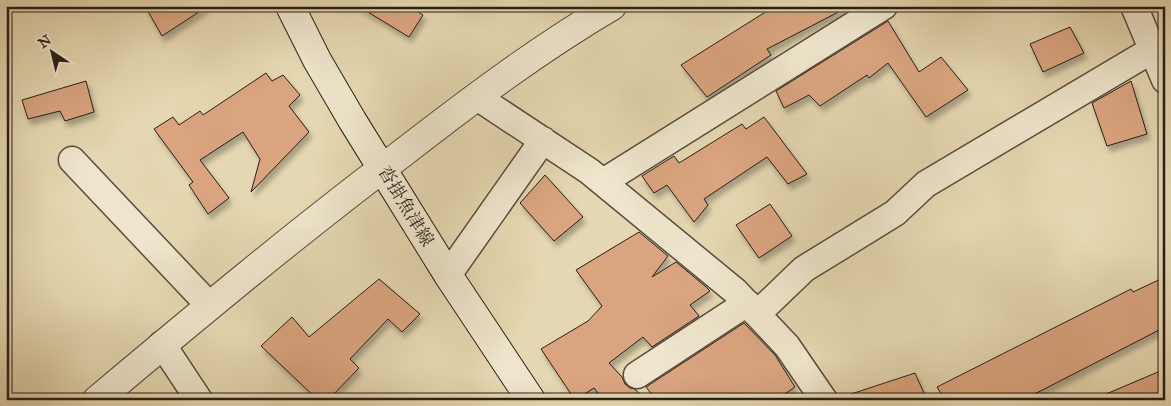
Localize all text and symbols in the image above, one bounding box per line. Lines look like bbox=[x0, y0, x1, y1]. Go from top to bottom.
north arrow bbox=[28, 28, 78, 78]
text: N bbox=[35, 31, 55, 52]
street label: 沓掛魚津線 bbox=[373, 162, 439, 250]

